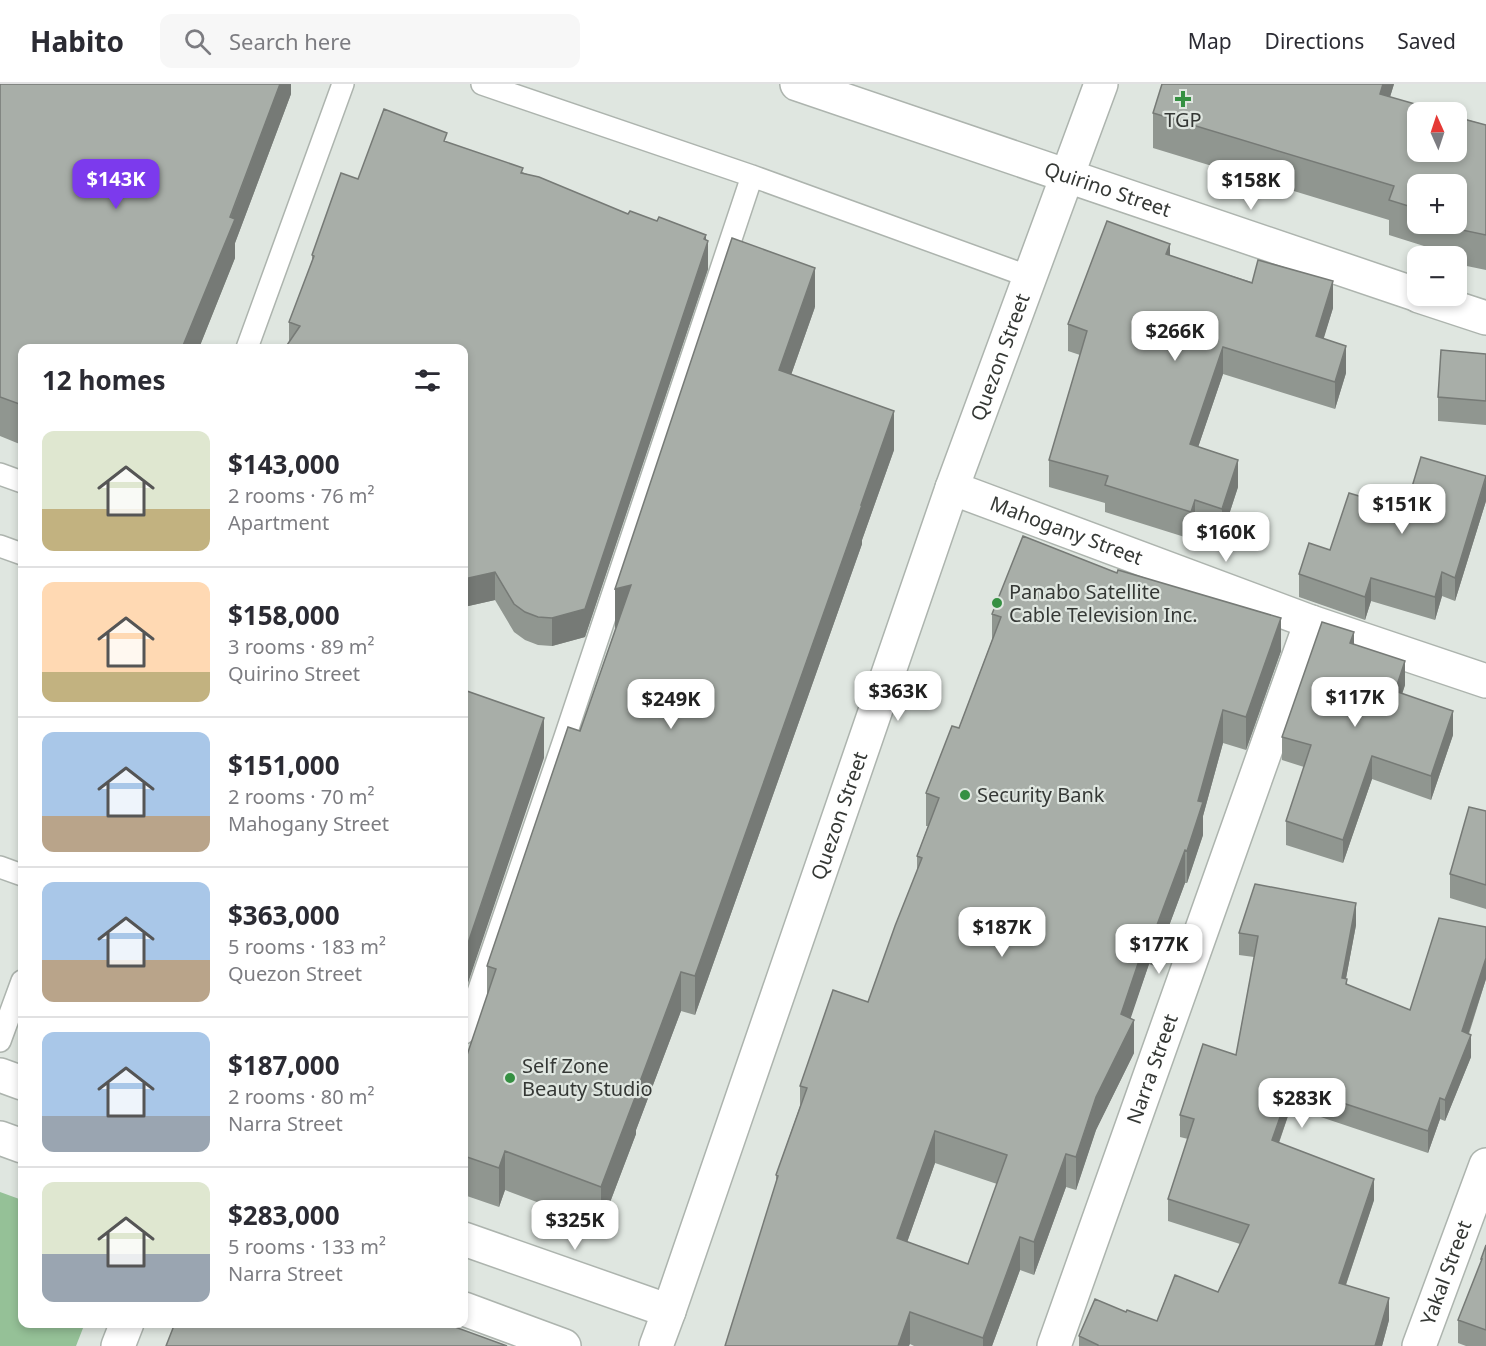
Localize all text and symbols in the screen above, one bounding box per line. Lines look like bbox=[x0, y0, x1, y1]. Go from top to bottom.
search box bbox=[160, 14, 580, 68]
text: Habito bbox=[30, 22, 124, 60]
icon: search bbox=[181, 25, 214, 58]
text: Search here bbox=[229, 26, 351, 56]
text: Map bbox=[1188, 27, 1232, 55]
text: Directions bbox=[1265, 27, 1364, 55]
text: Saved bbox=[1397, 27, 1456, 55]
marker: TGP bbox=[1176, 92, 1190, 106]
north arrow bbox=[1407, 102, 1467, 162]
map controls bbox=[1407, 102, 1467, 306]
place label: TGP bbox=[1164, 106, 1202, 133]
street label: Quirino Street bbox=[1041, 155, 1175, 223]
pin: $143K bbox=[74, 159, 158, 210]
pin: $158K bbox=[1209, 160, 1293, 211]
text: $143K bbox=[86, 165, 146, 192]
text: $158K bbox=[1221, 166, 1281, 193]
button: + bbox=[1407, 174, 1467, 234]
button: − bbox=[1407, 246, 1467, 306]
street label: Quezon Street bbox=[964, 290, 1036, 425]
pin: $266K bbox=[1133, 311, 1217, 362]
text: $266K bbox=[1145, 317, 1205, 344]
text: 12 homes bbox=[42, 362, 166, 398]
icon: filters bbox=[411, 364, 444, 397]
text: $143,000 bbox=[228, 446, 340, 482]
icon: home bbox=[90, 455, 162, 527]
text: 2 rooms · 76 m² bbox=[228, 482, 375, 509]
pin: $151K bbox=[1360, 484, 1444, 535]
street label: Mahogany Street bbox=[986, 489, 1147, 571]
text: $151K bbox=[1372, 490, 1432, 517]
text: Apartment bbox=[228, 509, 329, 536]
pin: $160K bbox=[1184, 512, 1268, 563]
text: $160K bbox=[1196, 518, 1256, 545]
place label: Panabo Satellite Cable Television Inc. bbox=[1009, 578, 1198, 628]
marker: Panabo Satellite Cable Television Inc. bbox=[990, 596, 1004, 610]
text: $158,000 bbox=[228, 597, 340, 633]
icon: home bbox=[90, 606, 162, 678]
text: 3 rooms · 89 m² bbox=[228, 633, 375, 660]
text: Quirino Street bbox=[228, 660, 360, 687]
pin: $363K bbox=[856, 671, 940, 722]
text: $363K bbox=[868, 677, 928, 704]
pin: $117K bbox=[1313, 677, 1397, 728]
pin: $249K bbox=[629, 679, 713, 730]
text: $117K bbox=[1325, 683, 1385, 710]
text: $249K bbox=[641, 685, 701, 712]
text: $151,000 bbox=[228, 747, 340, 783]
street label: Quezon Street bbox=[804, 748, 873, 883]
icon: home bbox=[90, 756, 162, 828]
place label: Security Bank bbox=[977, 781, 1105, 808]
text: 2 rooms · 70 m² bbox=[228, 783, 375, 810]
marker: Security Bank bbox=[958, 788, 972, 802]
text: Mahogany Street bbox=[228, 810, 389, 837]
text: $363,000 bbox=[228, 897, 340, 933]
icon: home bbox=[90, 906, 162, 978]
pin: $187K bbox=[960, 907, 1044, 958]
text: $187K bbox=[972, 913, 1032, 940]
pin: $177K bbox=[1117, 924, 1201, 975]
text: $177K bbox=[1129, 930, 1189, 957]
text: 5 rooms · 183 m² bbox=[228, 933, 386, 960]
text: Quezon Street bbox=[228, 960, 362, 987]
street label: Narra Street bbox=[1120, 1010, 1184, 1127]
text: $187,000 bbox=[228, 1047, 340, 1083]
place label: Self Zone Beauty Studio bbox=[522, 1052, 653, 1102]
icon: home bbox=[90, 1056, 162, 1128]
marker: Self Zone Beauty Studio bbox=[503, 1071, 517, 1085]
pin: $283K bbox=[1260, 1078, 1344, 1129]
text: 2 rooms · 80 m² bbox=[228, 1083, 375, 1110]
text: $283K bbox=[1272, 1084, 1332, 1111]
text: Narra Street bbox=[228, 1110, 343, 1137]
text: $283,000 bbox=[228, 1197, 340, 1233]
pin: $325K bbox=[533, 1200, 617, 1251]
icon: home bbox=[90, 1206, 162, 1278]
text: $325K bbox=[545, 1206, 605, 1233]
street label: Yakal Street bbox=[1414, 1217, 1477, 1329]
text: 5 rooms · 133 m² bbox=[228, 1233, 386, 1260]
text: Narra Street bbox=[228, 1260, 343, 1287]

